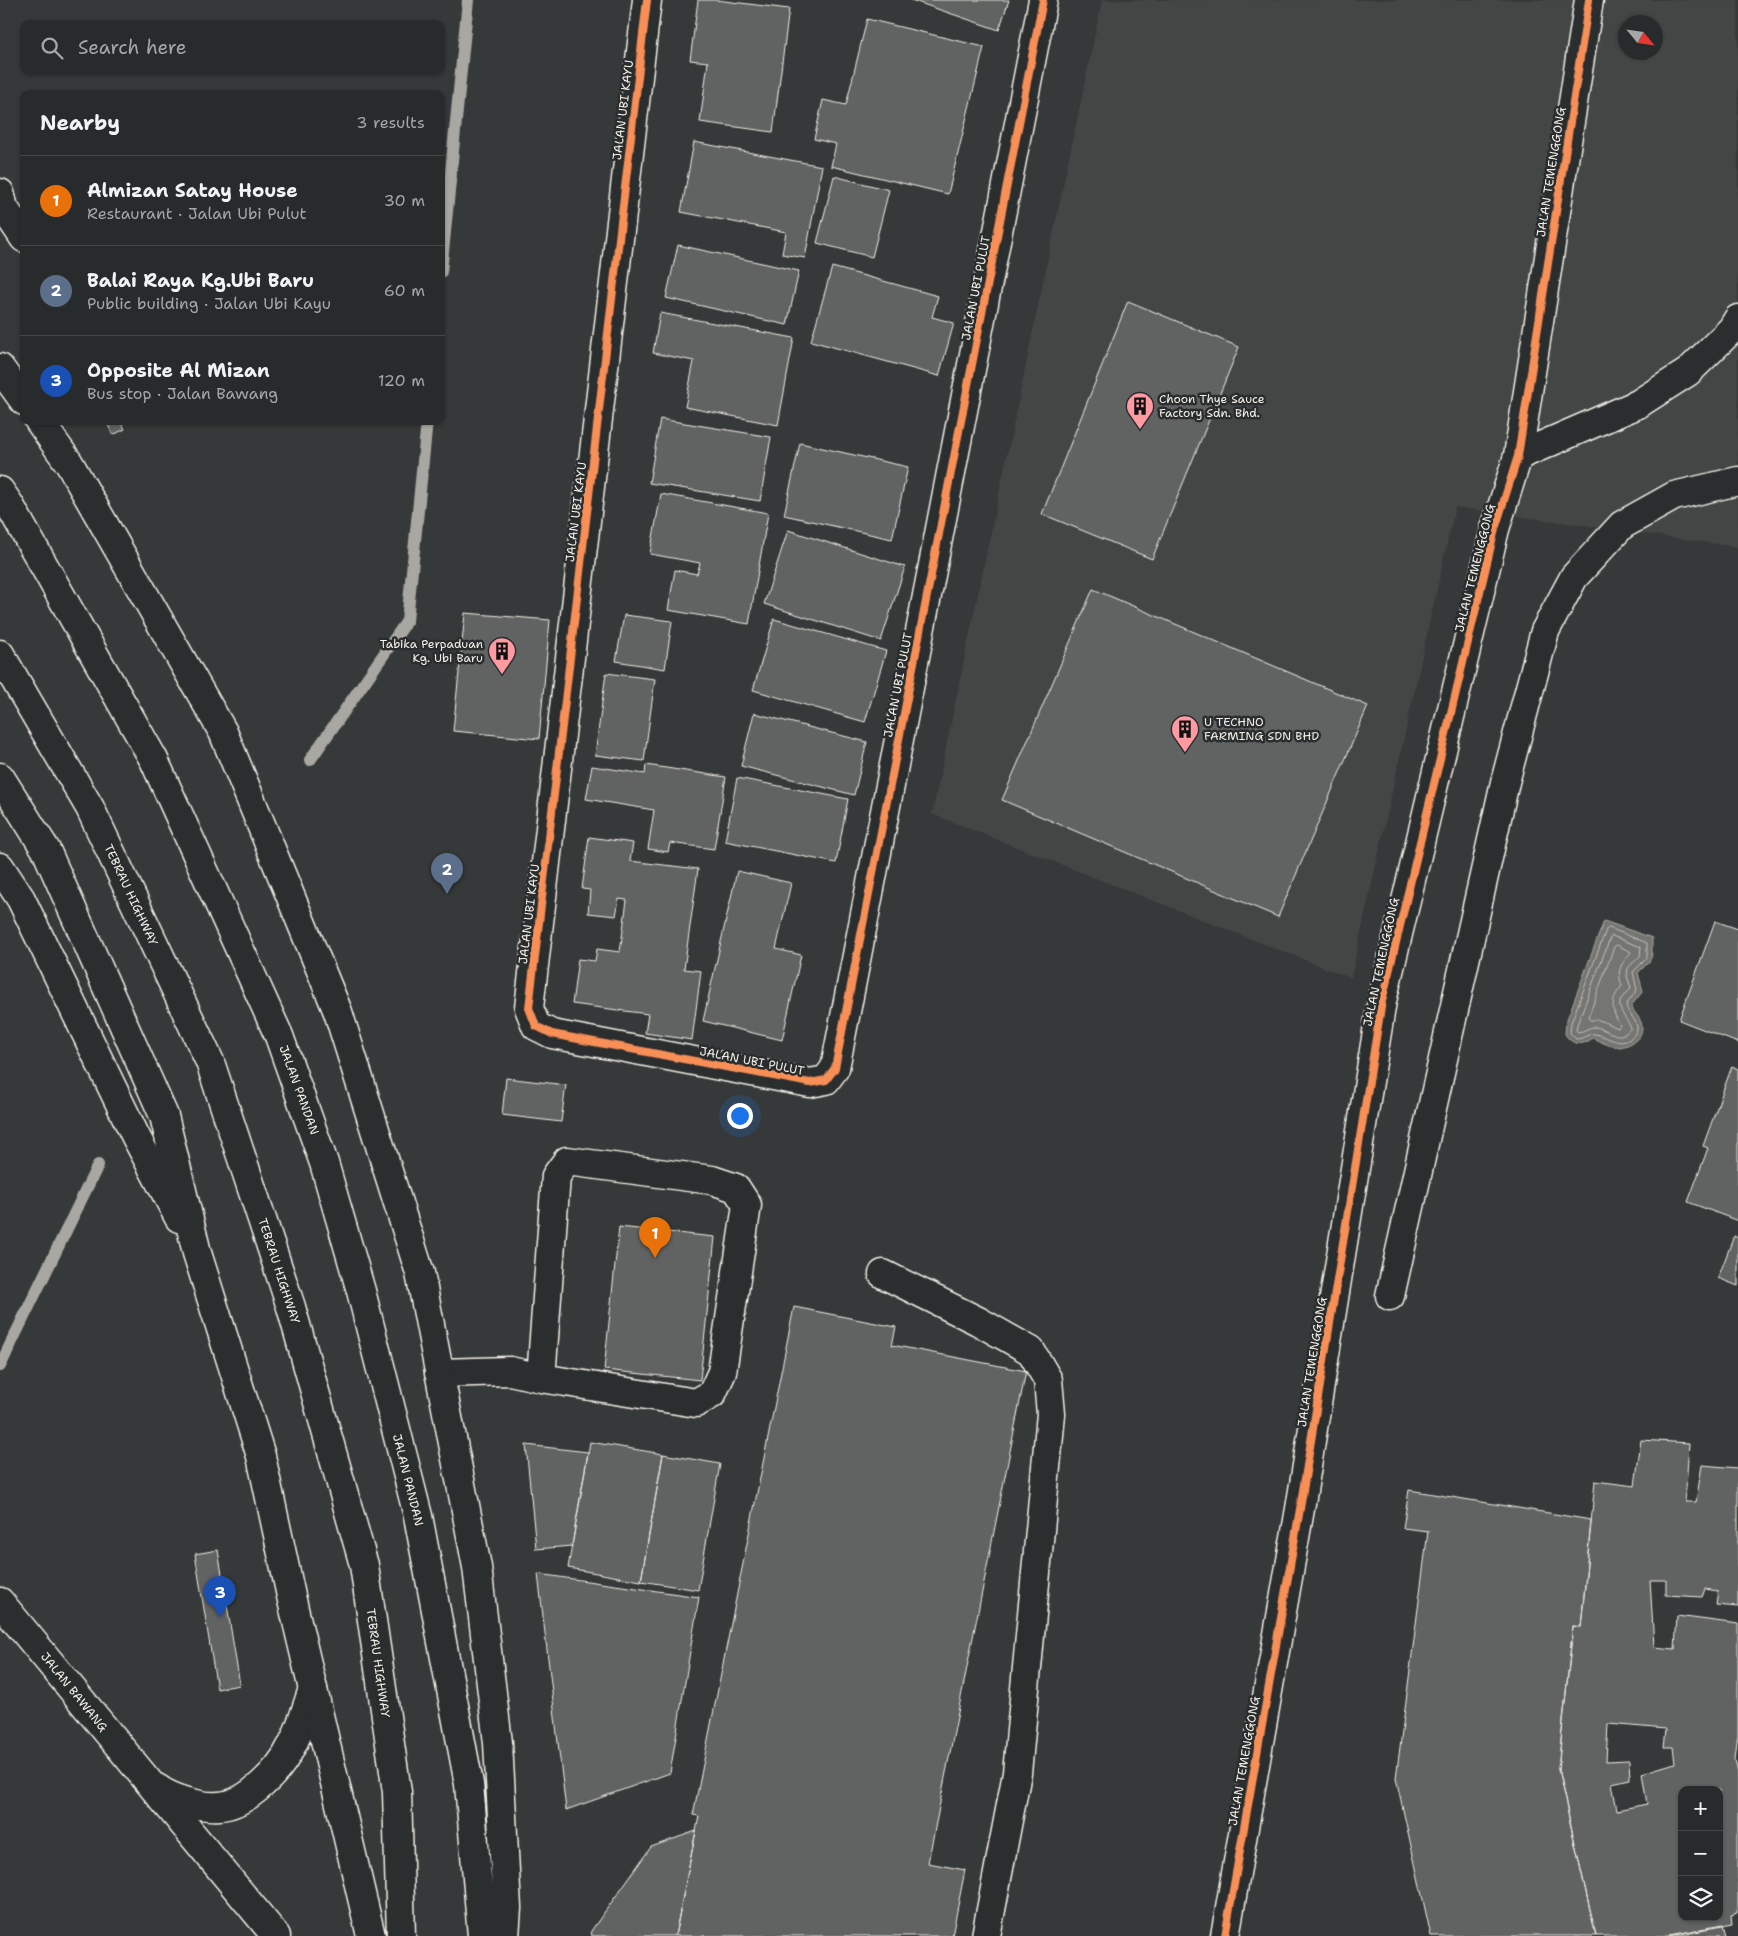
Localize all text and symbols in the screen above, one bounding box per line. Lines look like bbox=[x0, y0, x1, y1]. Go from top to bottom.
north arrow bbox=[1618, 15, 1663, 60]
search box bbox=[20, 20, 445, 75]
icon: search bbox=[38, 34, 66, 62]
text: Search here bbox=[78, 35, 187, 60]
street label: JALAN UBI KAYU bbox=[609, 59, 637, 161]
street label: JALAN TEMENGGONG bbox=[1533, 106, 1569, 238]
text: Nearby bbox=[40, 109, 120, 137]
text: 3 results bbox=[356, 112, 425, 133]
text: Almizan Satay House bbox=[87, 178, 298, 203]
text: 1 bbox=[52, 190, 60, 211]
text: 30 m bbox=[384, 190, 425, 211]
text: Restaurant · Jalan Ubi Pulut bbox=[87, 203, 306, 224]
street label: JALAN UBI PULUT bbox=[958, 234, 994, 342]
text: Balai Raya Kg.Ubi Baru bbox=[87, 268, 314, 293]
text: 2 bbox=[50, 280, 62, 301]
text: 60 m bbox=[384, 280, 425, 301]
text: Public building · Jalan Ubi Kayu bbox=[87, 293, 331, 314]
text: Opposite Al Mizan bbox=[87, 358, 270, 383]
text: 3 bbox=[50, 370, 62, 391]
text: 120 m bbox=[378, 370, 425, 391]
text: Bus stop · Jalan Bawang bbox=[87, 383, 278, 404]
building icon: Choon Thye Sauce Factory Sdn. Bhd. bbox=[1125, 391, 1155, 430]
place label: Choon Thye Sauce Factory Sdn. Bhd. bbox=[1159, 391, 1265, 421]
street label: JALAN UBI KAYU bbox=[562, 461, 590, 563]
street label: JALAN TEMENGGONG bbox=[1451, 502, 1499, 634]
street label: JALAN UBI PULUT bbox=[880, 631, 916, 739]
place label: Tabika Perpaduan Kg. Ubi Baru bbox=[380, 636, 483, 666]
building icon: Tabika Perpaduan Kg. Ubi Baru bbox=[487, 636, 517, 675]
building icon: U TECHNO FARMING SDN BHD bbox=[1170, 714, 1200, 753]
place label: U TECHNO FARMING SDN BHD bbox=[1204, 714, 1319, 744]
street label: TEBRAU HIGHWAY bbox=[100, 842, 162, 949]
pin: 2 bbox=[431, 853, 463, 894]
street label: JALAN UBI KAYU bbox=[515, 863, 543, 965]
street label: JALAN TEMENGGONG bbox=[1360, 896, 1402, 1028]
street label: JALAN PANDAN bbox=[275, 1043, 323, 1137]
street label: JALAN UBI PULUT bbox=[698, 1043, 806, 1079]
your location bbox=[727, 1103, 753, 1129]
street label: TEBRAU HIGHWAY bbox=[254, 1216, 304, 1327]
pin: 1 bbox=[639, 1217, 671, 1258]
street label: JALAN TEMENGGONG bbox=[1294, 1296, 1330, 1428]
street label: JALAN PANDAN bbox=[389, 1432, 427, 1528]
pin: 3 bbox=[204, 1576, 236, 1617]
street label: TEBRAU HIGHWAY bbox=[362, 1607, 394, 1719]
street label: JALAN BAWANG bbox=[37, 1649, 111, 1735]
street label: JALAN TEMENGGONG bbox=[1225, 1695, 1263, 1827]
map controls bbox=[1678, 1786, 1723, 1921]
button: + bbox=[1678, 1786, 1723, 1831]
button: − bbox=[1678, 1831, 1723, 1876]
button: layers bbox=[1678, 1876, 1723, 1921]

